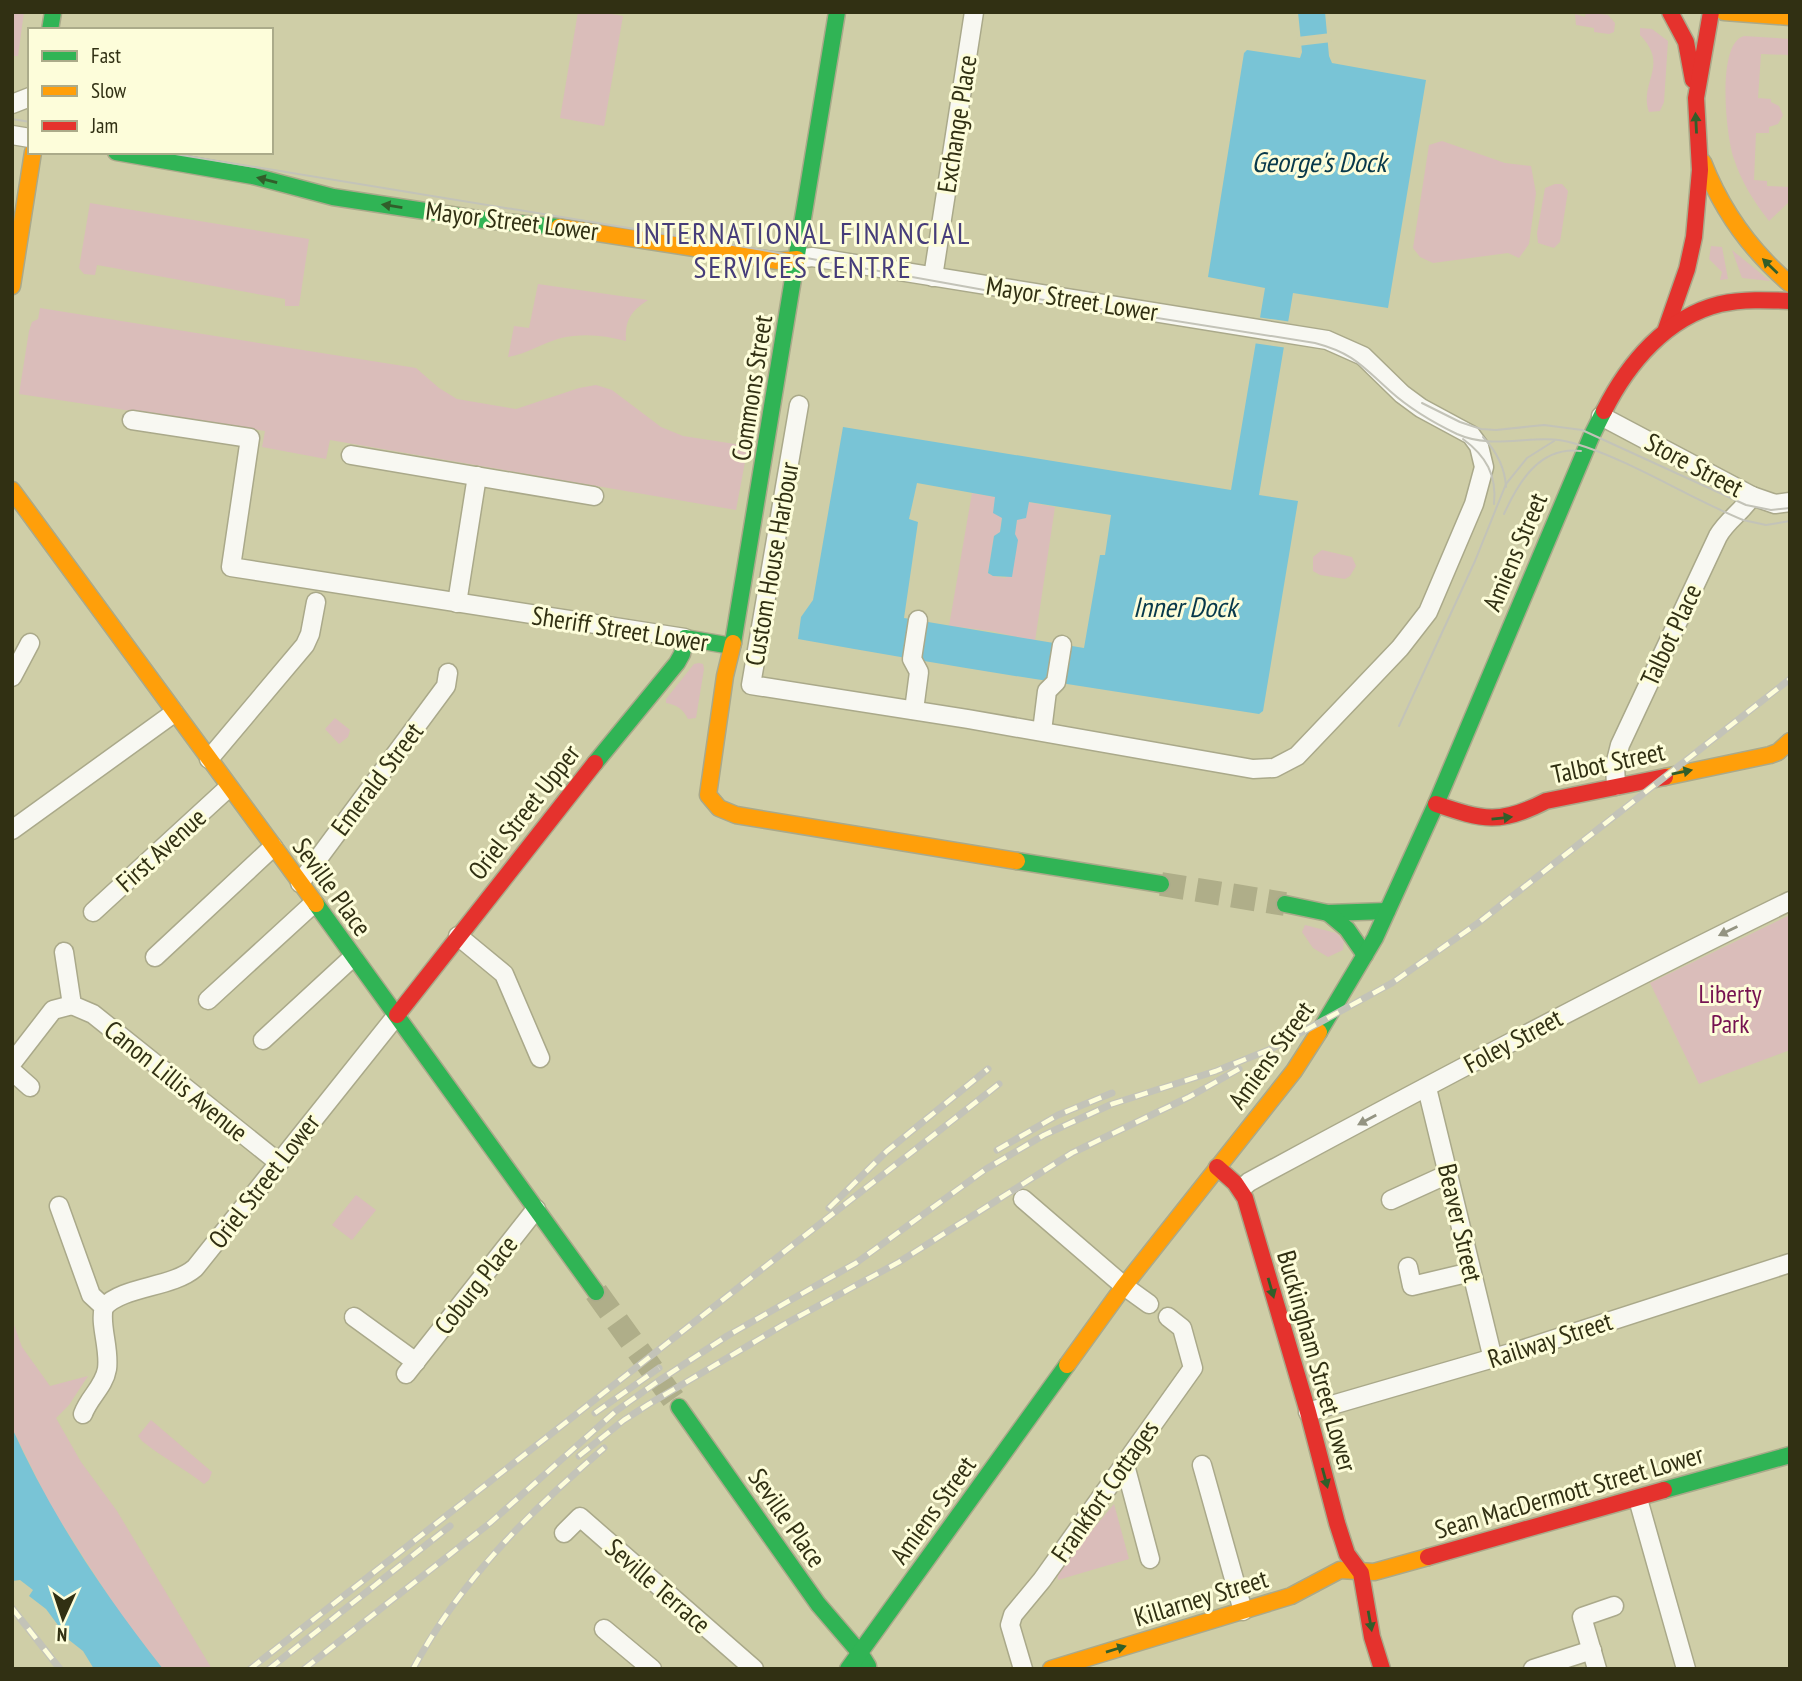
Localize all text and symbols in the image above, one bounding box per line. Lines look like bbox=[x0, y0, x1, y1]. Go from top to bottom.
legend bbox=[28, 28, 273, 154]
text: Fast bbox=[91, 42, 121, 69]
street label: Exchange Place bbox=[929, 53, 984, 195]
text: Slow bbox=[91, 77, 127, 104]
text: Jam bbox=[90, 112, 118, 139]
one-way arrow bbox=[1691, 112, 1702, 134]
water label: George's Dock bbox=[1252, 143, 1390, 180]
one-way arrow bbox=[256, 174, 278, 185]
street label: Mayor Street Lower bbox=[424, 194, 600, 247]
one-way arrow bbox=[381, 200, 403, 211]
district label: INTERNATIONAL FINANCIAL SERVICES CENTRE bbox=[635, 213, 971, 286]
one-way arrow bbox=[1762, 259, 1779, 275]
street label: Mayor Street Lower bbox=[984, 269, 1160, 328]
street label: Commons Street bbox=[724, 313, 779, 463]
street label: Store Street bbox=[1639, 425, 1749, 504]
street label: Custom House Harbour bbox=[737, 460, 806, 668]
street label: Amiens Street bbox=[1475, 488, 1554, 616]
street label: Talbot Place bbox=[1633, 579, 1708, 691]
water label: Inner Dock bbox=[1133, 588, 1240, 625]
street label: Sheriff Street Lower bbox=[530, 598, 711, 659]
street label: Emerald Street bbox=[323, 716, 430, 842]
street label: Talbot Street bbox=[1548, 734, 1668, 791]
street label: Oriel Street Upper bbox=[461, 737, 587, 886]
one-way arrow bbox=[1671, 766, 1693, 777]
street label: First Avenue bbox=[109, 801, 213, 899]
one-way arrow bbox=[1491, 812, 1513, 823]
street label: Seville Place bbox=[286, 831, 379, 942]
one-way arrow bbox=[1718, 925, 1738, 937]
park label: Liberty Park bbox=[1699, 977, 1762, 1040]
street label: Amiens Street bbox=[1220, 994, 1321, 1115]
street label: Foley Street bbox=[1458, 1001, 1568, 1080]
street label: Canon Lillis Avenue bbox=[98, 1013, 255, 1149]
street label: Oriel Street Lower bbox=[201, 1107, 327, 1255]
one-way arrow bbox=[1357, 1114, 1377, 1126]
street label: Beaver Street bbox=[1431, 1160, 1490, 1285]
street label: Coburg Place bbox=[427, 1229, 524, 1341]
street label: Buckingham Street Lower bbox=[1270, 1247, 1365, 1475]
one-way arrow bbox=[1267, 1278, 1277, 1299]
street label: Railway Street bbox=[1484, 1304, 1616, 1375]
street label: Frankfort Cottages bbox=[1044, 1413, 1166, 1568]
street label: Sean MacDermott Street Lower bbox=[1431, 1437, 1707, 1546]
street label: Amiens Street bbox=[882, 1449, 983, 1570]
street label: Seville Place bbox=[741, 1462, 833, 1574]
one-way arrow bbox=[1320, 1467, 1331, 1489]
street label: Seville Terrace bbox=[599, 1531, 718, 1640]
street label: Killarney Street bbox=[1130, 1562, 1272, 1633]
north arrow bbox=[28, 1583, 98, 1653]
one-way arrow bbox=[1364, 1610, 1375, 1632]
text: N bbox=[56, 1623, 68, 1647]
one-way arrow bbox=[1106, 1644, 1127, 1654]

